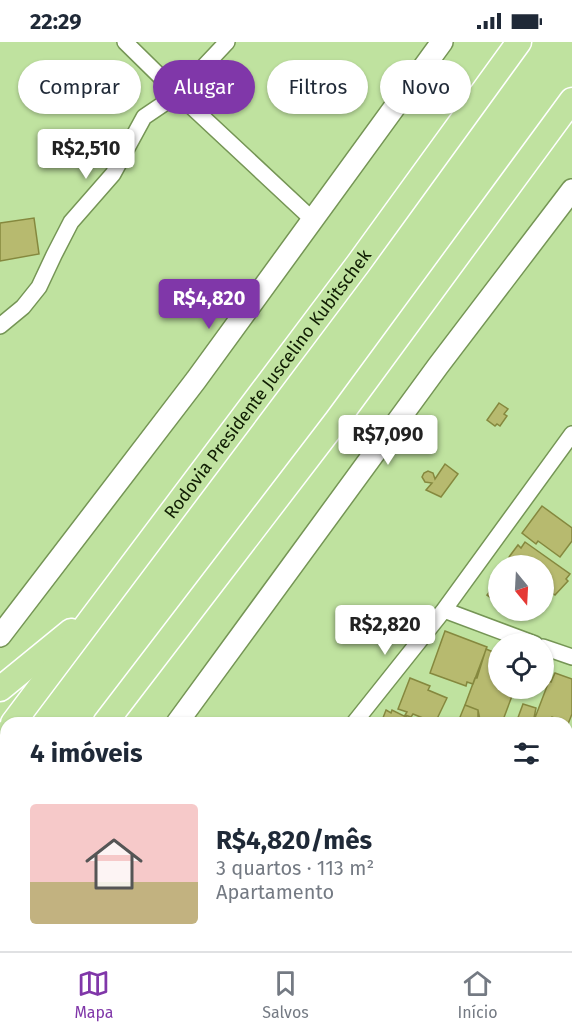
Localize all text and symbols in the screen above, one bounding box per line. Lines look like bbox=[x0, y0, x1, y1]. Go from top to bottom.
text: 22:29 bbox=[30, 8, 82, 35]
chip: Comprar bbox=[18, 60, 141, 114]
chip: Alugar bbox=[153, 60, 255, 114]
chip: Filtros bbox=[267, 60, 368, 114]
chip: Novo bbox=[380, 60, 471, 114]
pin: R$2,510 bbox=[31, 129, 141, 180]
text: R$2,510 bbox=[52, 136, 120, 160]
street label: Rodovia Presidente Juscelino Kubitschek bbox=[159, 244, 376, 523]
pin: R$4,820 bbox=[154, 279, 264, 330]
text: R$4,820 bbox=[173, 286, 245, 310]
pin: R$7,090 bbox=[333, 415, 443, 466]
text: R$7,090 bbox=[352, 422, 424, 446]
north arrow bbox=[488, 555, 554, 621]
map controls bbox=[488, 555, 554, 699]
pin: R$2,820 bbox=[330, 605, 440, 656]
text: R$2,820 bbox=[349, 612, 421, 636]
button: locate bbox=[488, 633, 554, 699]
icon: filters bbox=[510, 737, 543, 770]
text: 4 imóveis bbox=[30, 738, 143, 769]
text: R$4,820/mês bbox=[216, 825, 372, 856]
icon: home bbox=[78, 828, 150, 900]
text: 3 quartos · 113 m² bbox=[216, 856, 374, 880]
text: Apartamento bbox=[216, 880, 334, 904]
tab: Mapa bbox=[74, 967, 114, 1022]
tab: Salvos bbox=[262, 967, 309, 1022]
tab: Início bbox=[458, 967, 498, 1022]

